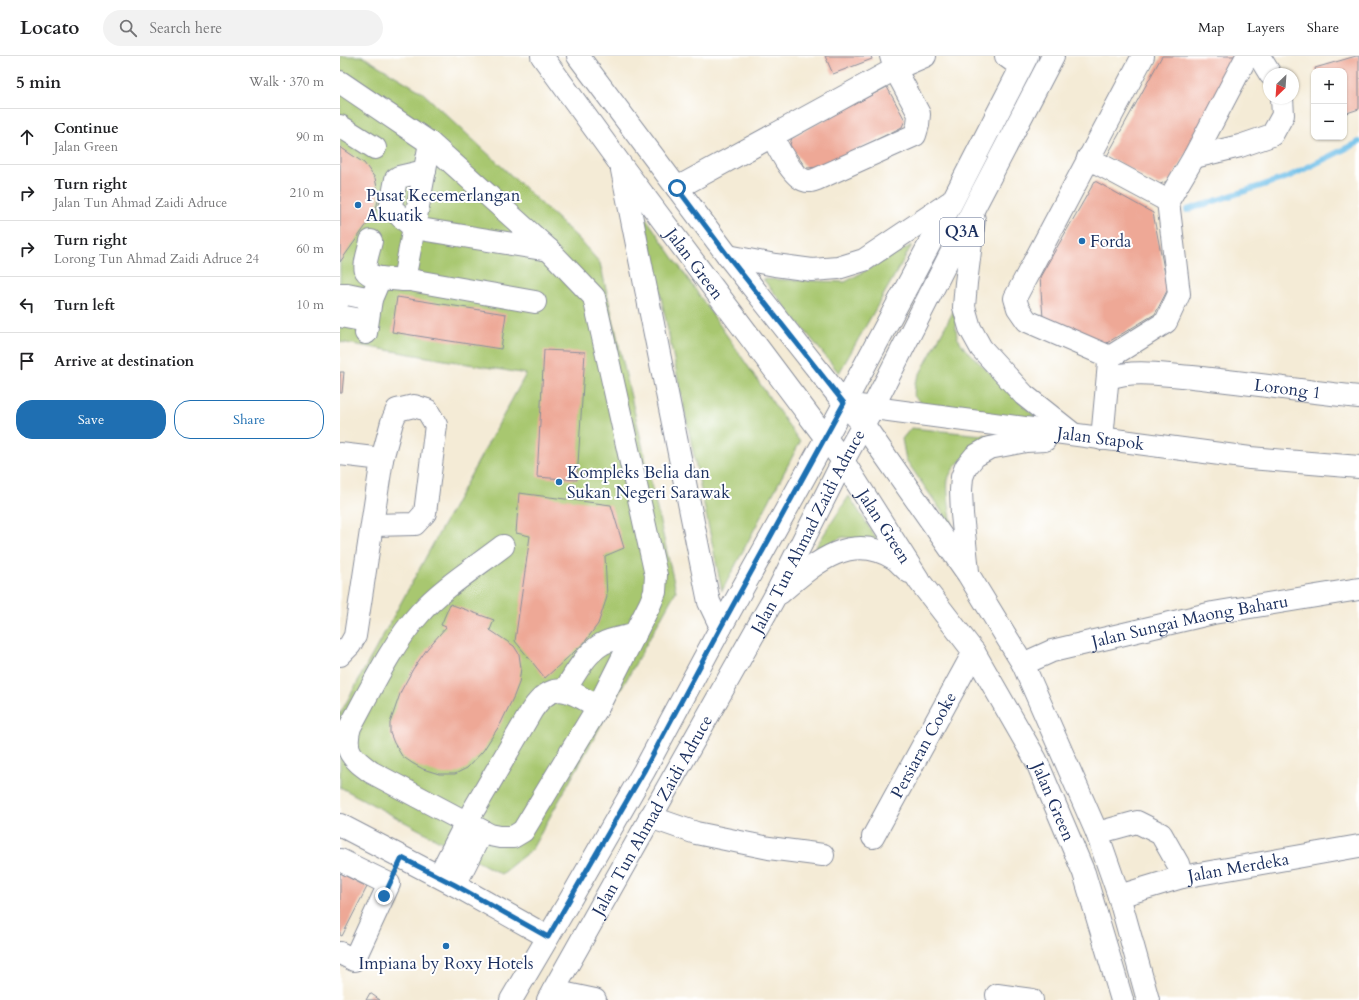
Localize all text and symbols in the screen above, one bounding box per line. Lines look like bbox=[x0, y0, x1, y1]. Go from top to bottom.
search box bbox=[103, 10, 383, 46]
text: Locato bbox=[20, 15, 79, 41]
icon: search bbox=[117, 17, 139, 39]
text: Search here bbox=[149, 18, 222, 38]
text: Map bbox=[1198, 18, 1225, 37]
text: Layers bbox=[1247, 18, 1285, 37]
text: Share bbox=[1307, 18, 1339, 37]
north arrow bbox=[1263, 68, 1299, 104]
map controls bbox=[1311, 68, 1347, 140]
button: + bbox=[1311, 68, 1347, 104]
text: 5 min bbox=[16, 71, 61, 94]
text: Walk · 370 m bbox=[249, 73, 324, 91]
button: − bbox=[1311, 104, 1347, 140]
text: Continue bbox=[54, 118, 119, 138]
icon: ahead bbox=[16, 126, 38, 148]
text: 90 m bbox=[296, 128, 324, 146]
text: Jalan Green bbox=[54, 138, 118, 156]
text: Turn right bbox=[54, 174, 127, 194]
route start bbox=[668, 179, 686, 197]
icon: right bbox=[16, 182, 38, 204]
text: 210 m bbox=[290, 184, 324, 202]
place label: Pusat Kecemerlangan Akuatik bbox=[366, 184, 521, 227]
text: Jalan Tun Ahmad Zaidi Adruce bbox=[54, 194, 227, 212]
marker: Pusat Kecemerlangan Akuatik bbox=[353, 200, 363, 210]
road number: Q3A bbox=[940, 218, 984, 246]
street label: Jalan Green bbox=[659, 221, 730, 304]
text: Turn right bbox=[54, 230, 127, 250]
place label: Forda bbox=[1090, 230, 1132, 253]
marker: Forda bbox=[1077, 236, 1087, 246]
icon: right bbox=[16, 238, 38, 260]
text: 60 m bbox=[296, 240, 324, 258]
text: Lorong Tun Ahmad Zaidi Adruce 24 bbox=[54, 250, 259, 268]
icon: left bbox=[16, 294, 38, 316]
text: Turn left bbox=[54, 295, 115, 315]
text: 10 m bbox=[296, 296, 324, 314]
icon: arrive bbox=[16, 350, 38, 372]
text: Arrive at destination bbox=[54, 351, 194, 371]
street label: Lorong 1 bbox=[1253, 373, 1322, 404]
button: Save bbox=[16, 400, 166, 439]
button: Share bbox=[174, 400, 324, 439]
street label: Jalan Stapok bbox=[1053, 421, 1147, 455]
street label: Jalan Tun Ahmad Zaidi Adruce bbox=[744, 425, 870, 640]
place label: Kompleks Belia dan Sukan Negeri Sarawak bbox=[567, 461, 731, 504]
marker: Kompleks Belia dan Sukan Negeri Sarawak bbox=[554, 477, 564, 487]
street label: Jalan Green bbox=[851, 482, 917, 568]
street label: Jalan Sungai Maong Baharu bbox=[1086, 589, 1290, 653]
street label: Persiaran Cooke bbox=[885, 688, 962, 802]
street label: Jalan Tun Ahmad Zaidi Adruce bbox=[585, 711, 718, 922]
street label: Jalan Green bbox=[1025, 756, 1081, 845]
street label: Jalan Merdeka bbox=[1183, 847, 1291, 888]
route end bbox=[375, 887, 393, 905]
marker: Impiana by Roxy Hotels bbox=[441, 941, 451, 951]
place label: Impiana by Roxy Hotels bbox=[358, 952, 534, 975]

